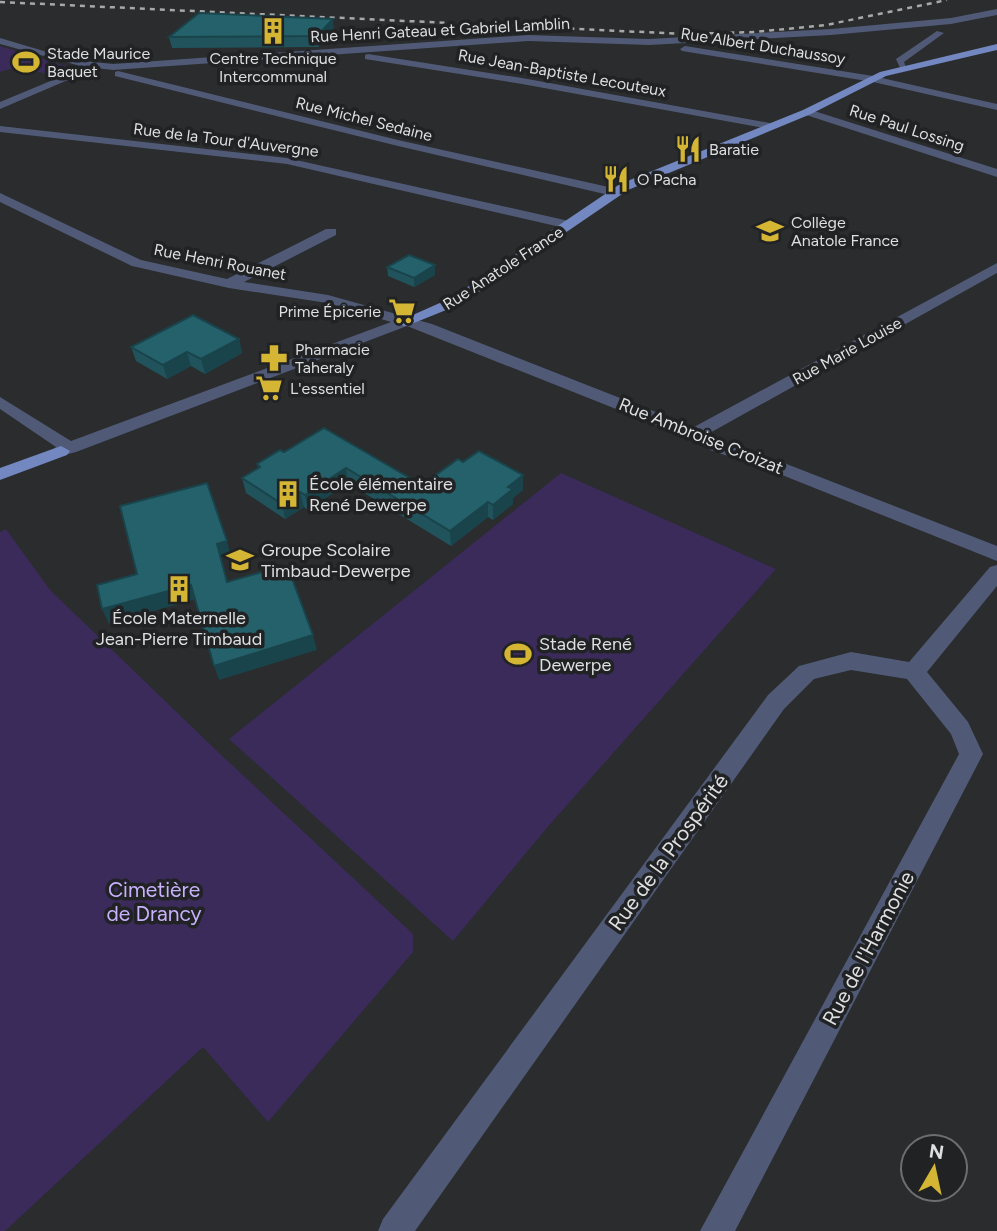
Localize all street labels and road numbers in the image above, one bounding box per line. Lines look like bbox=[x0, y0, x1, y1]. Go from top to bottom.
street label: Rue Henri Gateau et Gabriel Lamblin bbox=[310, 14, 570, 46]
street label: Rue Albert Duchaussoy bbox=[679, 24, 847, 68]
street label: Rue Jean-Baptiste Lecouteux bbox=[457, 45, 668, 101]
street label: Rue Michel Sedaine bbox=[294, 93, 435, 145]
street label: Rue Paul Lossing bbox=[847, 100, 967, 156]
street label: Rue de la Tour d'Auvergne bbox=[132, 119, 320, 161]
street label: Rue Anatole France bbox=[439, 222, 567, 314]
street label: Rue Henri Rouanet bbox=[152, 240, 288, 284]
street label: Rue Marie Louise bbox=[789, 313, 905, 389]
street label: Rue Ambroise Croizat bbox=[616, 393, 787, 479]
street label: Rue de la Prospérité bbox=[603, 769, 733, 935]
street label: Rue de l'Harmonie bbox=[817, 867, 919, 1029]

